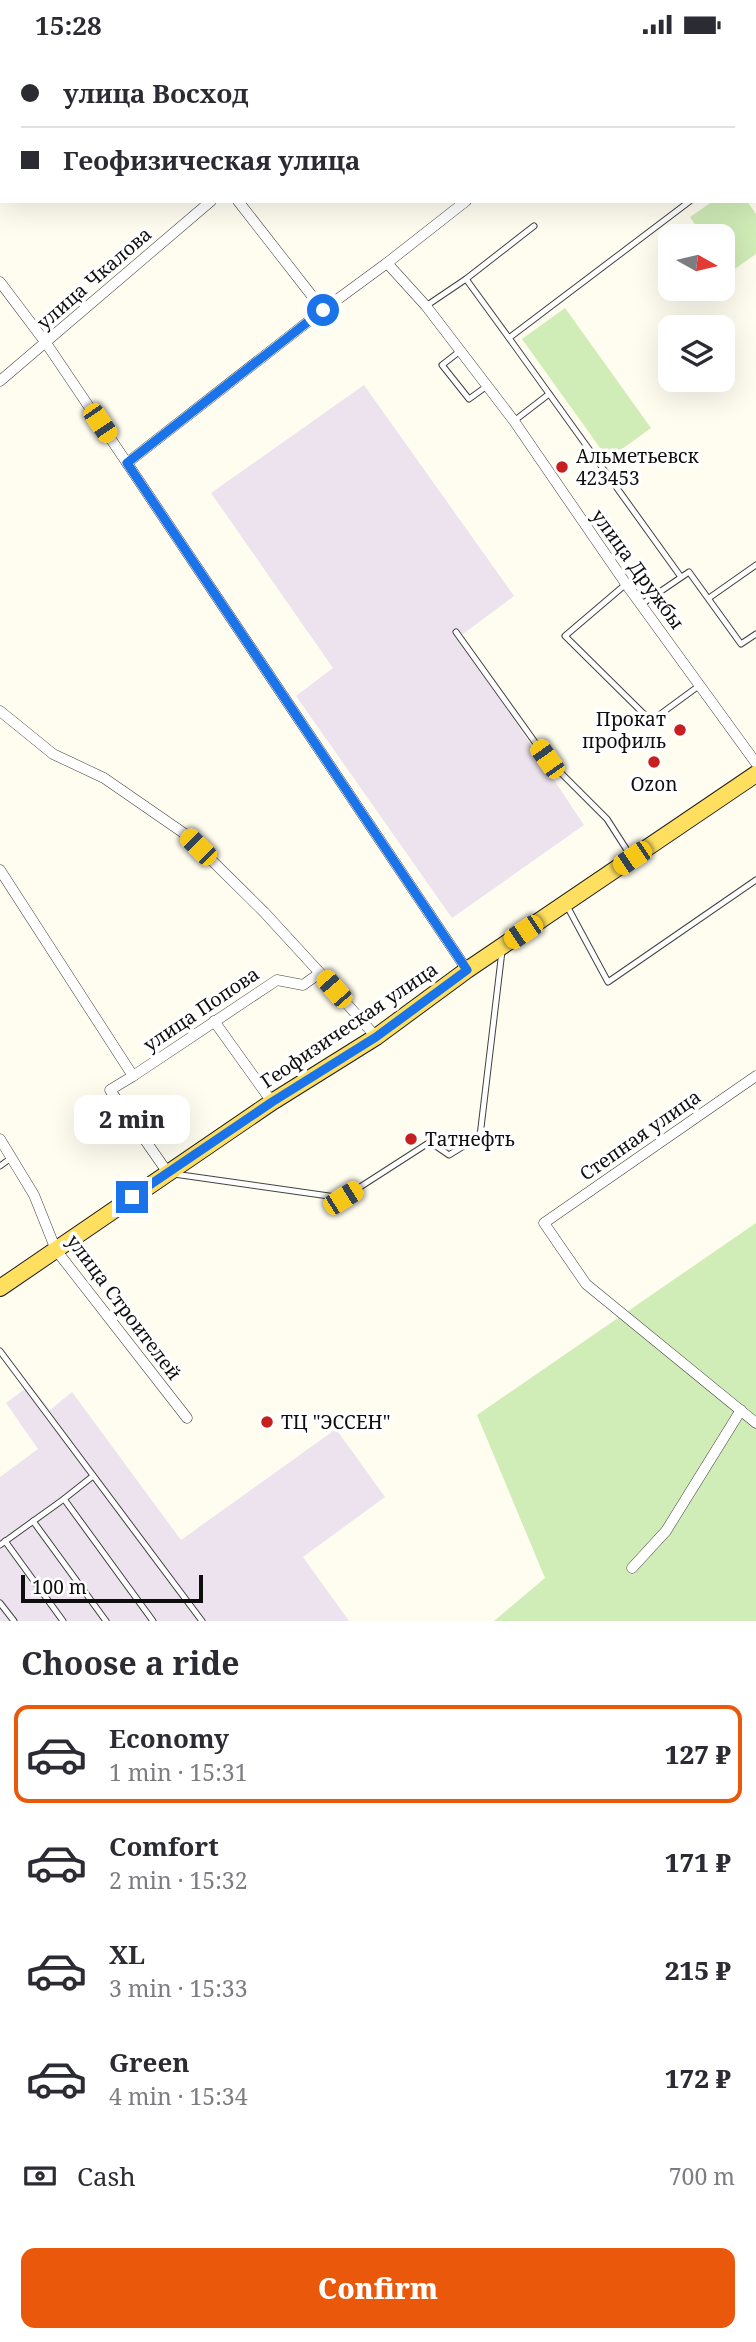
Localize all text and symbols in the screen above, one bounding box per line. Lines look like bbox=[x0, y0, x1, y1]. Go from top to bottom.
text: 15:28 bbox=[35, 7, 102, 43]
text: улица Восход bbox=[63, 75, 248, 111]
text: Геофизическая улица bbox=[63, 142, 361, 178]
street label: улица Чкалова bbox=[31, 221, 157, 335]
north arrow bbox=[658, 224, 735, 301]
map controls bbox=[658, 224, 735, 392]
route start bbox=[307, 294, 339, 326]
button: layers bbox=[658, 315, 735, 392]
car bbox=[80, 400, 121, 446]
place label: Альметьевск 423453 bbox=[576, 443, 699, 491]
marker: Альметьевск 423453 bbox=[554, 459, 570, 475]
street label: улица Дружбы bbox=[586, 504, 690, 634]
place label: Прокат профиль bbox=[582, 706, 666, 754]
marker: Прокат профиль bbox=[672, 722, 688, 738]
car bbox=[527, 736, 568, 782]
marker: Ozon bbox=[646, 754, 662, 770]
place label: Ozon bbox=[630, 771, 678, 797]
car bbox=[176, 825, 221, 869]
car bbox=[609, 838, 656, 878]
car bbox=[500, 912, 547, 952]
street label: Геофизическая улица bbox=[255, 956, 443, 1094]
street label: улица Попова bbox=[138, 961, 264, 1057]
car bbox=[313, 966, 356, 1012]
street label: Степная улица bbox=[574, 1084, 706, 1186]
callout: 2 min bbox=[74, 1095, 190, 1145]
text: 2 min bbox=[99, 1103, 165, 1135]
place label: Татнефть bbox=[425, 1126, 515, 1152]
marker: Татнефть bbox=[403, 1131, 419, 1147]
car bbox=[320, 1178, 367, 1218]
route end bbox=[116, 1181, 148, 1213]
street label: улица Строителей bbox=[61, 1229, 187, 1385]
place label: ТЦ "ЭССЕН" bbox=[281, 1409, 391, 1435]
marker: ТЦ "ЭССЕН" bbox=[259, 1414, 275, 1430]
scale bar bbox=[21, 1572, 203, 1604]
text: 100 m bbox=[32, 1574, 87, 1600]
text: Choose a ride bbox=[21, 1641, 240, 1684]
text: Economy bbox=[109, 1720, 229, 1756]
icon: car bbox=[25, 1723, 88, 1786]
text: 127 ₽ bbox=[665, 1736, 731, 1772]
text: 1 min · 15:31 bbox=[109, 1756, 247, 1788]
text: Comfort bbox=[109, 1828, 219, 1864]
icon: car bbox=[25, 1831, 88, 1894]
text: 171 ₽ bbox=[665, 1844, 731, 1880]
text: 2 min · 15:32 bbox=[109, 1864, 247, 1896]
text: XL bbox=[109, 1936, 145, 1972]
icon: car bbox=[25, 1939, 88, 2002]
text: 215 ₽ bbox=[665, 1952, 731, 1988]
text: 3 min · 15:33 bbox=[109, 1972, 247, 2004]
text: Green bbox=[109, 2044, 190, 2080]
icon: car bbox=[25, 2047, 88, 2110]
text: 172 ₽ bbox=[665, 2060, 731, 2096]
text: 4 min · 15:34 bbox=[109, 2080, 247, 2112]
icon: cash bbox=[21, 2157, 59, 2195]
text: Cash bbox=[77, 2158, 136, 2194]
text: 700 m bbox=[669, 2160, 735, 2192]
button: Confirm bbox=[21, 2248, 735, 2328]

